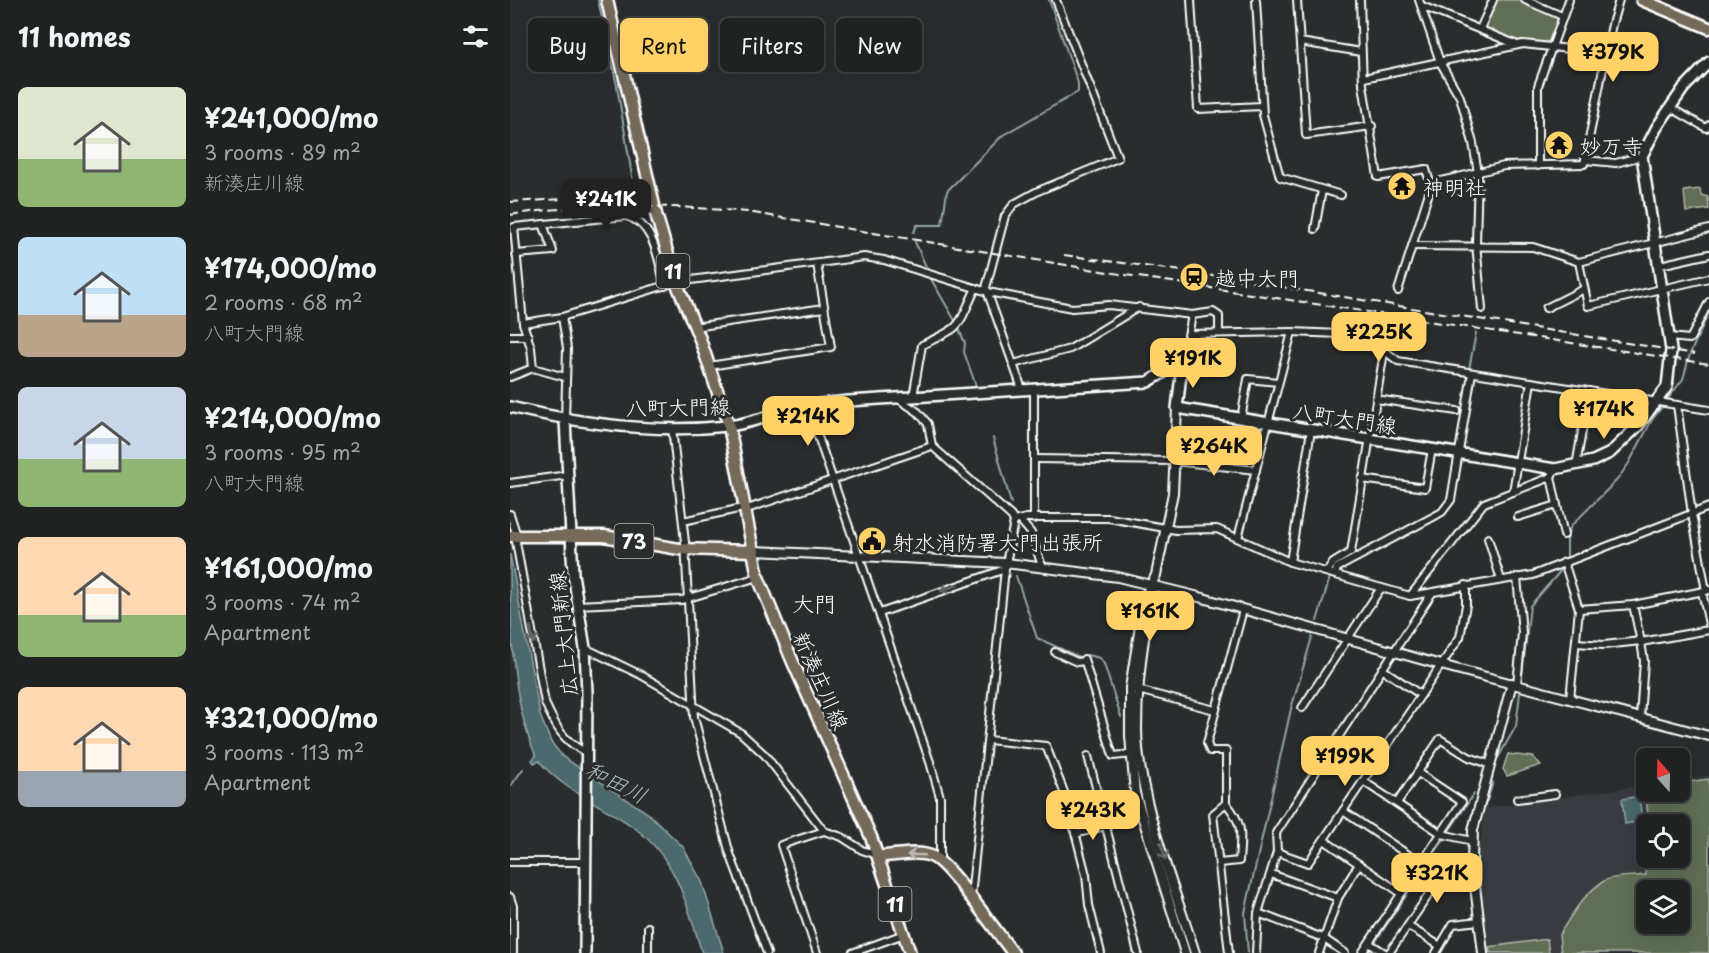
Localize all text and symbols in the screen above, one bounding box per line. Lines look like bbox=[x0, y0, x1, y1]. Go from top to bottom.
text: 11 homes bbox=[18, 17, 131, 56]
chip: Buy bbox=[528, 18, 608, 72]
chip: Rent bbox=[620, 18, 708, 72]
chip: Filters bbox=[720, 18, 824, 72]
chip: New bbox=[836, 18, 922, 72]
icon: filters bbox=[459, 20, 492, 53]
pin: ¥379K bbox=[1571, 32, 1655, 83]
text: ¥379K bbox=[1582, 36, 1644, 66]
text: ¥241,000/mo bbox=[204, 98, 378, 137]
icon: home bbox=[66, 111, 138, 183]
temple icon: 妙万寺 bbox=[1543, 129, 1575, 161]
place label: 妙万寺 bbox=[1580, 129, 1643, 161]
text: 3 rooms · 89 m² bbox=[204, 137, 361, 167]
text: 新湊庄川線 bbox=[204, 167, 304, 197]
temple icon: 神明社 bbox=[1386, 170, 1418, 202]
place label: 神明社 bbox=[1423, 170, 1486, 202]
pin: ¥241K bbox=[564, 179, 648, 230]
text: ¥241K bbox=[575, 183, 637, 213]
text: ¥174,000/mo bbox=[204, 248, 377, 287]
road number: 11 bbox=[656, 254, 690, 288]
icon: home bbox=[66, 261, 138, 333]
station icon: 越中大門 bbox=[1178, 261, 1210, 293]
place label: 越中大門 bbox=[1215, 261, 1299, 293]
text: 2 rooms · 68 m² bbox=[204, 287, 363, 317]
pin: ¥225K bbox=[1337, 312, 1421, 363]
text: ¥225K bbox=[1345, 316, 1413, 346]
text: 八町大門線 bbox=[204, 317, 304, 347]
pin: ¥191K bbox=[1151, 338, 1235, 389]
text: ¥191K bbox=[1164, 342, 1222, 372]
street label: 八町大門線 bbox=[625, 389, 731, 423]
pin: ¥174K bbox=[1562, 389, 1646, 440]
street label: 八町大門線 bbox=[1291, 393, 1399, 441]
text: ¥174K bbox=[1573, 393, 1635, 423]
pin: ¥214K bbox=[766, 396, 850, 447]
text: ¥214,000/mo bbox=[204, 398, 381, 437]
text: ¥214K bbox=[776, 400, 840, 430]
icon: home bbox=[66, 411, 138, 483]
pin: ¥264K bbox=[1172, 426, 1256, 477]
text: ¥264K bbox=[1180, 430, 1248, 460]
text: 3 rooms · 95 m² bbox=[204, 437, 361, 467]
text: 八町大門線 bbox=[204, 467, 304, 497]
road number: 73 bbox=[614, 524, 654, 558]
public building icon: 射水消防署大門出張所 bbox=[856, 525, 888, 557]
place label: 射水消防署大門出張所 bbox=[893, 525, 1103, 557]
text: ¥161,000/mo bbox=[204, 548, 373, 587]
icon: home bbox=[66, 561, 138, 633]
street label: 広上大門新線 bbox=[540, 570, 584, 698]
one-way arrow bbox=[940, 584, 959, 595]
district label: 大門 bbox=[792, 586, 836, 619]
text: 3 rooms · 74 m² bbox=[204, 587, 361, 617]
pin: ¥161K bbox=[1108, 591, 1192, 642]
text: ¥161K bbox=[1120, 595, 1180, 625]
text: Apartment bbox=[204, 617, 311, 647]
one-way arrow bbox=[527, 625, 538, 644]
street label: 新湊庄川線 bbox=[786, 626, 858, 734]
text: ¥321,000/mo bbox=[204, 698, 378, 737]
icon: home bbox=[66, 711, 138, 783]
pin: ¥199K bbox=[1303, 736, 1387, 787]
text: 3 rooms · 113 m² bbox=[204, 737, 364, 767]
text: ¥199K bbox=[1315, 740, 1375, 770]
north arrow bbox=[1636, 748, 1690, 802]
map controls bbox=[1636, 748, 1690, 934]
water label: 和田川 bbox=[580, 751, 654, 811]
text: Apartment bbox=[204, 767, 311, 797]
pin: ¥243K bbox=[1051, 790, 1135, 841]
text: ¥243K bbox=[1060, 794, 1126, 824]
button: locate bbox=[1636, 814, 1690, 868]
one-way arrow bbox=[1158, 841, 1169, 860]
one-way arrow bbox=[906, 850, 926, 861]
pin: ¥321K bbox=[1395, 853, 1479, 904]
text: ¥321K bbox=[1405, 857, 1469, 887]
button: layers bbox=[1636, 880, 1690, 934]
road number: 11 bbox=[878, 887, 912, 921]

